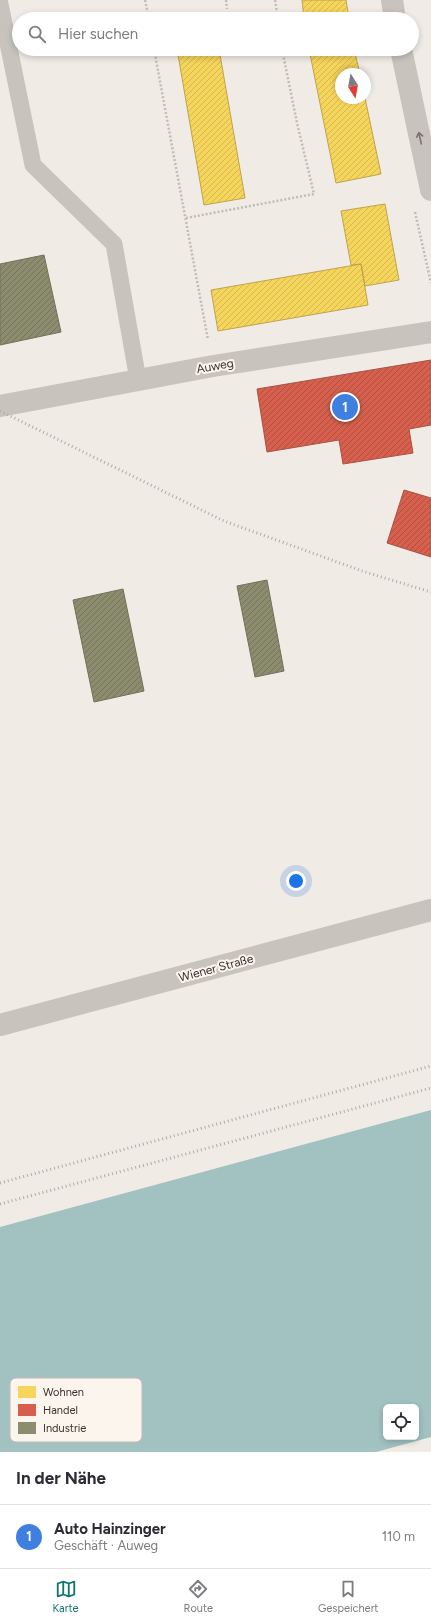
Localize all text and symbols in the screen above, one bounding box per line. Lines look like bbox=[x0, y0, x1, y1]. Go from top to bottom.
search box bbox=[12, 12, 419, 56]
icon: search bbox=[26, 23, 48, 45]
text: Hier suchen bbox=[58, 25, 138, 43]
north arrow bbox=[335, 68, 371, 104]
one-way arrow bbox=[415, 132, 423, 145]
street label: Auweg bbox=[195, 356, 235, 376]
pin: 1 bbox=[332, 392, 358, 422]
your location bbox=[286, 871, 306, 891]
street label: Wiener Straße bbox=[177, 951, 255, 985]
legend bbox=[10, 1378, 142, 1442]
text: Wohnen bbox=[43, 1386, 84, 1399]
text: Handel bbox=[43, 1404, 78, 1417]
map controls bbox=[383, 1404, 419, 1440]
button: locate bbox=[383, 1404, 419, 1440]
text: Industrie bbox=[43, 1422, 86, 1435]
text: In der Nähe bbox=[16, 1468, 106, 1488]
text: Auto Hainzinger bbox=[54, 1520, 166, 1538]
text: 1 bbox=[26, 1529, 32, 1544]
text: 110 m bbox=[382, 1529, 415, 1544]
text: Geschäft · Auweg bbox=[54, 1538, 158, 1553]
tab: Karte bbox=[52, 1578, 79, 1615]
tab: Route bbox=[184, 1578, 213, 1615]
tab: Gespeichert bbox=[318, 1578, 379, 1615]

